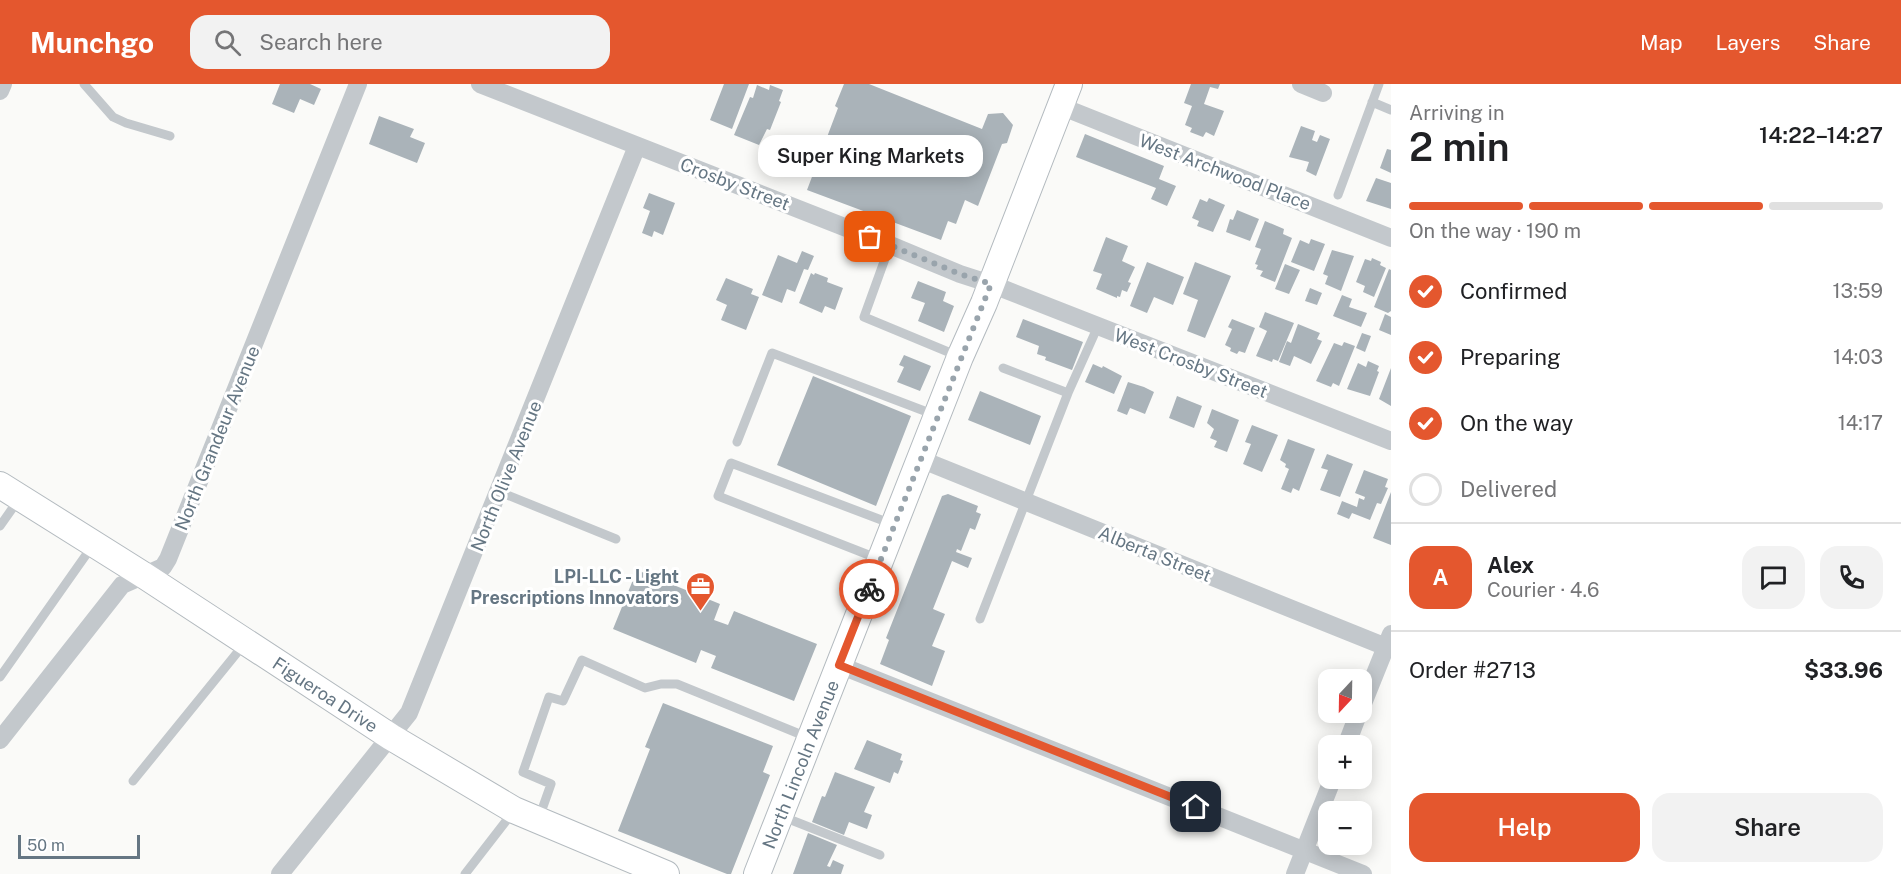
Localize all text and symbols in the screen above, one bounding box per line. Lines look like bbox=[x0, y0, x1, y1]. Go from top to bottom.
search box bbox=[190, 15, 610, 69]
text: Munchgo bbox=[30, 26, 154, 59]
icon: search bbox=[211, 26, 244, 59]
text: Search here bbox=[259, 29, 383, 55]
text: Map bbox=[1640, 30, 1683, 55]
text: Layers bbox=[1716, 30, 1780, 55]
text: Share bbox=[1813, 30, 1871, 55]
text: Arriving in bbox=[1409, 101, 1504, 125]
text: 14:22–14:27 bbox=[1759, 122, 1883, 148]
text: 2 min bbox=[1409, 124, 1510, 170]
street label: West Archwood Place bbox=[1136, 130, 1314, 214]
callout: Super King Markets bbox=[758, 135, 982, 177]
text: Super King Markets bbox=[777, 144, 964, 168]
street label: Crosby Street bbox=[677, 153, 793, 215]
pin bbox=[844, 211, 895, 262]
text: On the way · 190 m bbox=[1409, 219, 1581, 243]
icon: bag bbox=[853, 220, 886, 253]
icon: check bbox=[1409, 275, 1442, 308]
text: Confirmed bbox=[1460, 278, 1567, 304]
text: 13:59 bbox=[1832, 279, 1883, 303]
street label: West Crosby Street bbox=[1111, 324, 1271, 402]
icon: check bbox=[1409, 341, 1442, 374]
street label: North Grandeur Avenue bbox=[170, 343, 264, 533]
text: Preparing bbox=[1460, 344, 1561, 370]
text: 14:03 bbox=[1833, 345, 1883, 369]
street label: North Olive Avenue bbox=[466, 398, 546, 554]
icon: check bbox=[1409, 407, 1442, 440]
text: On the way bbox=[1460, 410, 1573, 436]
text: 14:17 bbox=[1838, 411, 1883, 435]
text: Delivered bbox=[1460, 476, 1557, 502]
street label: Alberta Street bbox=[1096, 522, 1214, 586]
button: chat bbox=[1742, 546, 1805, 609]
button: phone bbox=[1820, 546, 1883, 609]
text: Alex bbox=[1487, 552, 1534, 578]
courier bbox=[839, 559, 899, 619]
text: A bbox=[1433, 564, 1448, 590]
place label: LPI-LLC - Light Prescriptions Innovators bbox=[470, 566, 679, 608]
office icon: LPI-LLC - Light Prescriptions Innovators bbox=[684, 570, 716, 612]
icon: bike bbox=[853, 573, 886, 606]
text: Courier · 4.6 bbox=[1487, 578, 1599, 602]
street label: Figueroa Drive bbox=[269, 652, 382, 736]
text: Order #2713 bbox=[1409, 657, 1536, 683]
text: $33.96 bbox=[1804, 657, 1883, 683]
north arrow bbox=[1318, 669, 1372, 723]
map controls bbox=[1318, 669, 1372, 855]
street label: North Lincoln Avenue bbox=[758, 677, 843, 852]
button: + bbox=[1318, 735, 1372, 789]
pin bbox=[1170, 781, 1221, 832]
icon: home bbox=[1179, 790, 1212, 823]
button: Help bbox=[1409, 793, 1640, 862]
button: Share bbox=[1652, 793, 1883, 862]
button: − bbox=[1318, 801, 1372, 855]
scale bar bbox=[18, 832, 140, 860]
text: 50 m bbox=[27, 836, 65, 855]

